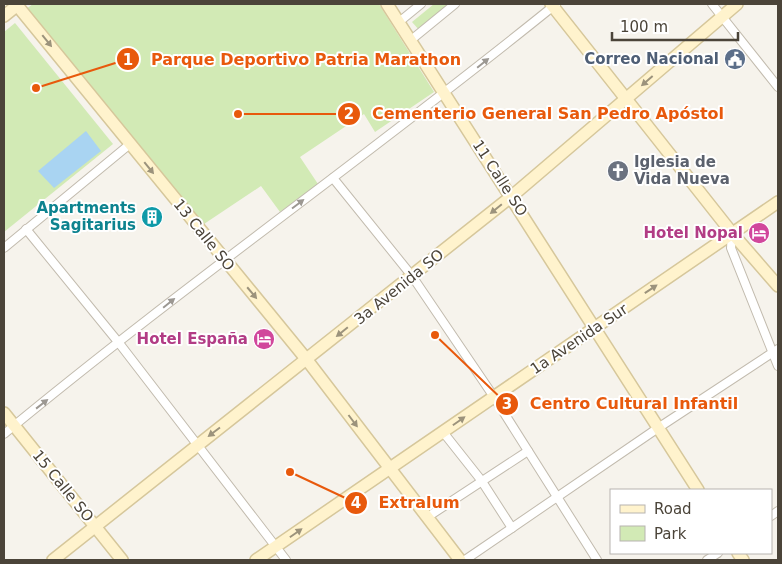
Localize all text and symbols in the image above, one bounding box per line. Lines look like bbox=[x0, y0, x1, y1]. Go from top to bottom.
scale bar bbox=[612, 10, 738, 42]
text: 100 m bbox=[620, 18, 668, 36]
one-way arrow bbox=[42, 35, 53, 48]
callout: Parque Deportivo Patria Marathon bbox=[115, 44, 471, 75]
public building icon: Correo Nacional bbox=[723, 47, 747, 71]
text: Parque Deportivo Patria Marathon bbox=[151, 50, 461, 69]
place label: Correo Nacional bbox=[584, 50, 719, 68]
text: 1 bbox=[123, 51, 133, 69]
one-way arrow bbox=[476, 58, 489, 69]
one-way arrow bbox=[641, 76, 654, 87]
callout: Cementerio General San Pedro Apóstol bbox=[337, 98, 734, 129]
text: Cementerio General San Pedro Apóstol bbox=[372, 104, 724, 123]
text: 2 bbox=[344, 105, 354, 123]
street label: 11 Calle SO bbox=[469, 137, 531, 219]
place label: Iglesia de Vida Nueva bbox=[634, 153, 730, 188]
church icon: Iglesia de Vida Nueva bbox=[606, 159, 630, 183]
one-way arrow bbox=[144, 161, 155, 174]
street label: 13 Calle SO bbox=[170, 195, 238, 275]
place label: Apartments Sagitarius bbox=[36, 199, 136, 234]
one-way arrow bbox=[291, 199, 305, 209]
one-way arrow bbox=[490, 203, 503, 214]
building icon: Apartments Sagitarius bbox=[140, 205, 164, 229]
hotel icon: Hotel Nopal bbox=[747, 221, 771, 245]
place label: Hotel Nopal bbox=[644, 224, 743, 242]
street label: 3a Avenida SO bbox=[351, 246, 447, 328]
one-way arrow bbox=[644, 284, 658, 294]
one-way arrow bbox=[247, 287, 258, 300]
one-way arrow bbox=[162, 297, 175, 308]
street label: 1a Avenida Sur bbox=[527, 299, 632, 378]
hotel icon: Hotel España bbox=[252, 327, 276, 351]
one-way arrow bbox=[336, 327, 349, 338]
place label: Hotel España bbox=[137, 330, 248, 348]
callout: Centro Cultural Infantil bbox=[495, 388, 748, 419]
text: Centro Cultural Infantil bbox=[530, 394, 738, 413]
text: 3 bbox=[502, 395, 512, 413]
one-way arrow bbox=[35, 398, 48, 409]
one-way arrow bbox=[348, 414, 359, 427]
one-way arrow bbox=[452, 416, 466, 426]
one-way arrow bbox=[207, 427, 221, 437]
street label: 15 Calle SO bbox=[29, 446, 97, 526]
callout: Extralum bbox=[344, 487, 470, 518]
legend bbox=[610, 489, 772, 554]
text: Extralum bbox=[378, 493, 460, 512]
text: 4 bbox=[351, 494, 361, 512]
text: Road bbox=[654, 500, 692, 518]
text: Park bbox=[654, 525, 687, 543]
one-way arrow bbox=[290, 528, 303, 538]

